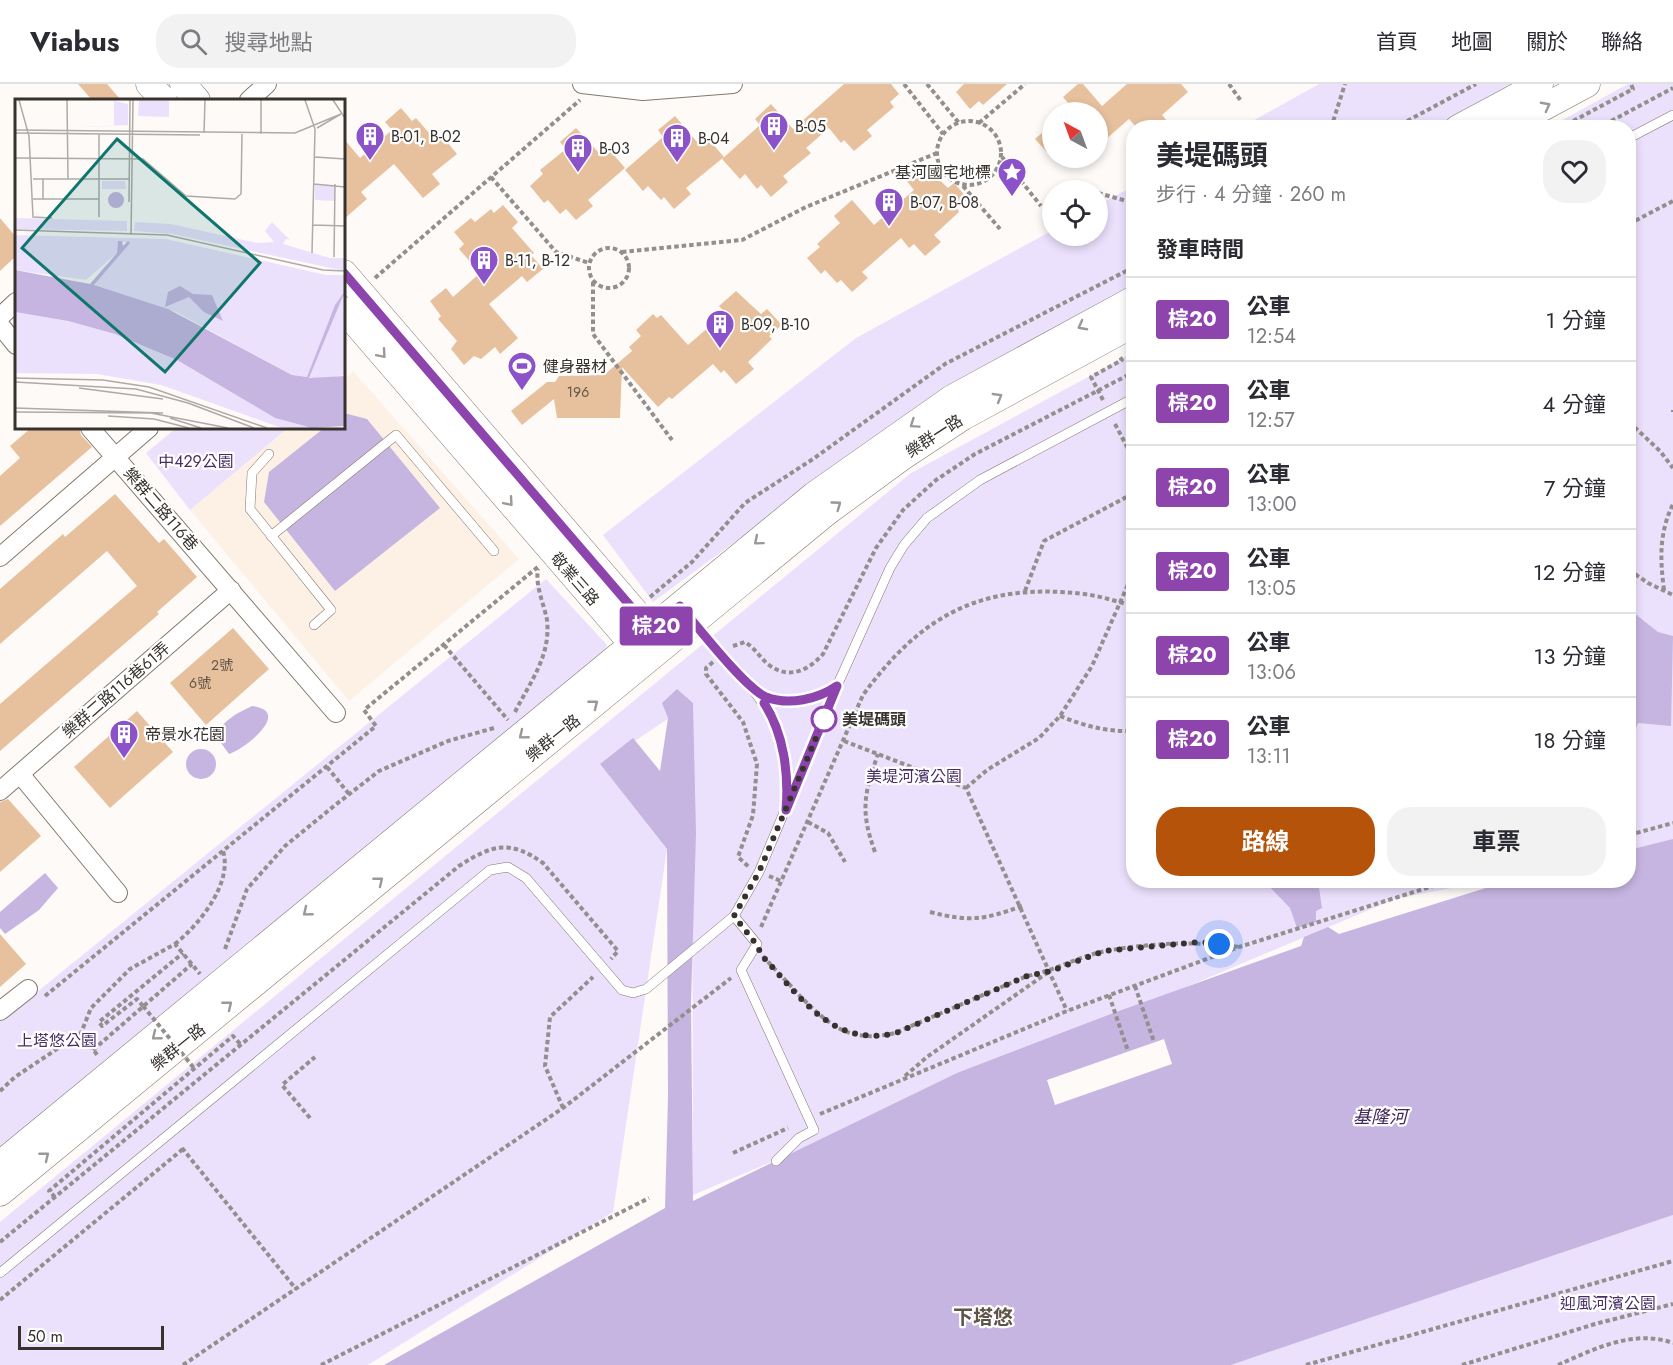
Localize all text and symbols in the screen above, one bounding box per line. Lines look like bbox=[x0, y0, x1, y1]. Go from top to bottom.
search box bbox=[156, 14, 576, 68]
text: Viabus bbox=[30, 21, 120, 62]
icon: search bbox=[177, 25, 210, 58]
text: 搜尋地點 bbox=[225, 26, 313, 58]
text: 首頁 bbox=[1376, 27, 1418, 57]
text: 地圖 bbox=[1451, 27, 1493, 57]
text: 關於 bbox=[1526, 27, 1568, 57]
text: 聯絡 bbox=[1601, 27, 1643, 57]
inset map bbox=[15, 99, 345, 429]
north arrow bbox=[1042, 102, 1108, 168]
map controls bbox=[1042, 102, 1108, 246]
one-way arrow bbox=[1540, 102, 1550, 113]
building icon: B-05 bbox=[758, 110, 790, 152]
place label: B-05 bbox=[795, 115, 826, 138]
building icon: B-01, B-02 bbox=[354, 120, 386, 162]
building icon: B-04 bbox=[661, 122, 693, 164]
place label: B-01, B-02 bbox=[391, 125, 461, 148]
place label: B-04 bbox=[698, 127, 729, 150]
building icon: B-03 bbox=[562, 132, 594, 174]
text: 美堤碼頭 bbox=[1156, 135, 1268, 176]
place label: B-03 bbox=[599, 137, 630, 160]
button: heart bbox=[1543, 140, 1606, 203]
place icon: 基河國宅地標 bbox=[996, 156, 1028, 198]
place label: 基河國宅地標 bbox=[895, 161, 991, 184]
button: locate bbox=[1042, 180, 1108, 246]
text: 步行 · 4 分鐘 · 260 m bbox=[1156, 180, 1346, 209]
building icon: B-07, B-08 bbox=[873, 186, 905, 228]
place label: B-07, B-08 bbox=[910, 191, 979, 214]
text: 發車時間 bbox=[1156, 233, 1244, 265]
building icon: B-11, B-12 bbox=[468, 244, 500, 286]
place label: B-11, B-12 bbox=[505, 249, 570, 272]
text: 公車 bbox=[1247, 290, 1291, 322]
text: 棕20 bbox=[1168, 304, 1217, 334]
text: 1 分鐘 bbox=[1545, 304, 1606, 336]
building icon: B-09, B-10 bbox=[704, 308, 736, 350]
place label: B-09, B-10 bbox=[741, 313, 810, 336]
one-way arrow bbox=[1078, 319, 1089, 330]
text: 12:54 bbox=[1247, 322, 1296, 351]
one-way arrow bbox=[375, 347, 386, 358]
sports icon: 健身器材 bbox=[506, 350, 538, 392]
place label: 健身器材 bbox=[543, 355, 607, 378]
text: 公車 bbox=[1247, 374, 1291, 406]
house number: 196 bbox=[567, 382, 589, 402]
text: 棕20 bbox=[1168, 388, 1217, 418]
text: 4 分鐘 bbox=[1543, 388, 1606, 420]
one-way arrow bbox=[992, 393, 1002, 404]
text: 12:57 bbox=[1247, 406, 1295, 435]
street label: 樂群一路 bbox=[901, 409, 967, 463]
one-way arrow bbox=[910, 417, 921, 428]
park label: 中429公園 bbox=[158, 450, 234, 473]
text: 公車 bbox=[1247, 458, 1291, 490]
street label: 樂群二路116巷 bbox=[118, 462, 204, 556]
text: 棕20 bbox=[1168, 472, 1217, 502]
text: 7 分鐘 bbox=[1544, 472, 1606, 504]
text: 13:00 bbox=[1247, 490, 1297, 519]
one-way arrow bbox=[502, 495, 513, 506]
one-way arrow bbox=[830, 502, 841, 513]
one-way arrow bbox=[754, 534, 765, 545]
text: 公車 bbox=[1247, 542, 1291, 574]
street label: 敬業三路 bbox=[545, 547, 605, 611]
text: 棕20 bbox=[1168, 556, 1217, 586]
text: 12 分鐘 bbox=[1533, 556, 1606, 588]
text: 13:05 bbox=[1247, 574, 1296, 603]
line badge: 棕20 bbox=[622, 606, 690, 646]
text: 棕20 bbox=[632, 611, 680, 641]
text: 公車 bbox=[1247, 626, 1291, 658]
street label: 樂群二路116巷61弄 bbox=[57, 637, 175, 743]
text: 棕20 bbox=[1168, 640, 1217, 670]
text: 13 分鐘 bbox=[1533, 640, 1606, 672]
house number: 2號 bbox=[211, 655, 233, 675]
text: 13:06 bbox=[1247, 658, 1296, 687]
house number: 6號 bbox=[189, 673, 211, 693]
one-way arrow bbox=[587, 700, 598, 711]
marker: 美堤碼頭 bbox=[811, 706, 837, 732]
place label: 美堤碼頭 bbox=[842, 708, 906, 731]
street label: 樂群一路 bbox=[521, 709, 585, 767]
text: 公車 bbox=[1247, 710, 1291, 742]
building icon: 帝景水花園 bbox=[108, 718, 140, 760]
place label: 帝景水花園 bbox=[145, 723, 225, 746]
text: 棕20 bbox=[1168, 724, 1217, 754]
text: 18 分鐘 bbox=[1533, 724, 1606, 756]
one-way arrow bbox=[518, 728, 529, 739]
text: 13:11 bbox=[1247, 742, 1291, 771]
park label: 美堤河濱公園 bbox=[866, 765, 962, 788]
button: 路線 bbox=[1156, 807, 1375, 876]
button: 車票 bbox=[1387, 807, 1606, 876]
one-way arrow bbox=[372, 878, 383, 889]
one-way arrow bbox=[303, 905, 314, 916]
your location bbox=[1204, 929, 1234, 959]
one-way arrow bbox=[221, 1002, 232, 1013]
street label: 樂群一路 bbox=[146, 1018, 210, 1076]
park label: 上塔悠公園 bbox=[17, 1029, 97, 1052]
one-way arrow bbox=[152, 1029, 163, 1040]
water label: 基隆河 bbox=[1353, 1104, 1410, 1130]
one-way arrow bbox=[38, 1152, 49, 1163]
park label: 迎風河濱公園 bbox=[1560, 1292, 1656, 1315]
district label: 下塔悠 bbox=[953, 1303, 1013, 1332]
scale bar bbox=[18, 1323, 164, 1350]
text: 50 m bbox=[27, 1325, 63, 1348]

